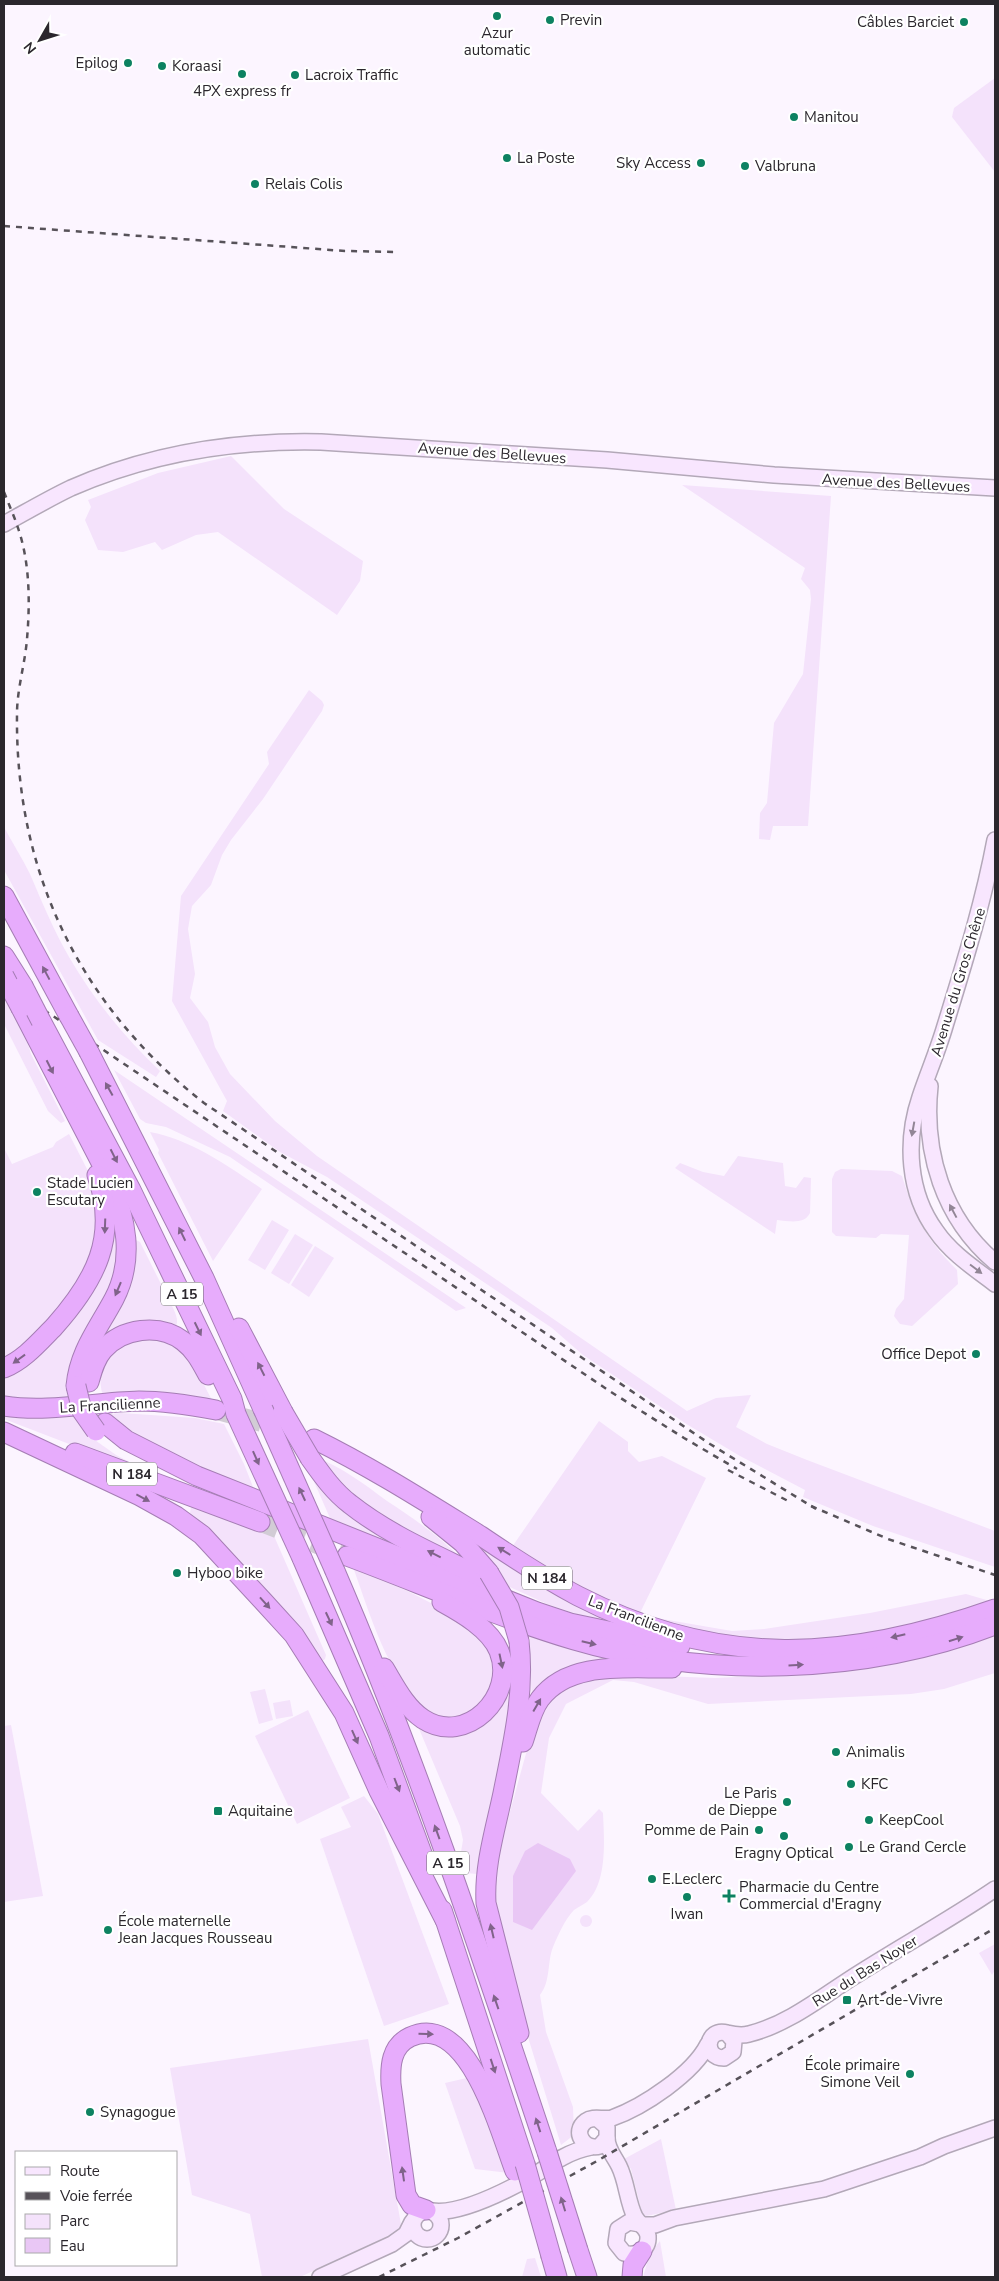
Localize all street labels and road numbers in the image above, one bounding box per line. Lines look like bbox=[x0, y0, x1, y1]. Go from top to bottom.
street label: Avenue des Bellevues bbox=[417, 438, 567, 468]
street label: Avenue des Bellevues bbox=[821, 469, 971, 497]
street label: Avenue du Gros Chêne bbox=[926, 905, 990, 1059]
road number: A 15 bbox=[161, 1282, 203, 1306]
street label: La Francilienne bbox=[59, 1392, 161, 1418]
road number: N 184 bbox=[107, 1462, 157, 1486]
road number: N 184 bbox=[522, 1566, 572, 1590]
street label: La Francilienne bbox=[585, 1591, 687, 1645]
road number: A 15 bbox=[427, 1852, 469, 1875]
street label: Rue du Bas Noyer bbox=[808, 1930, 922, 2011]

